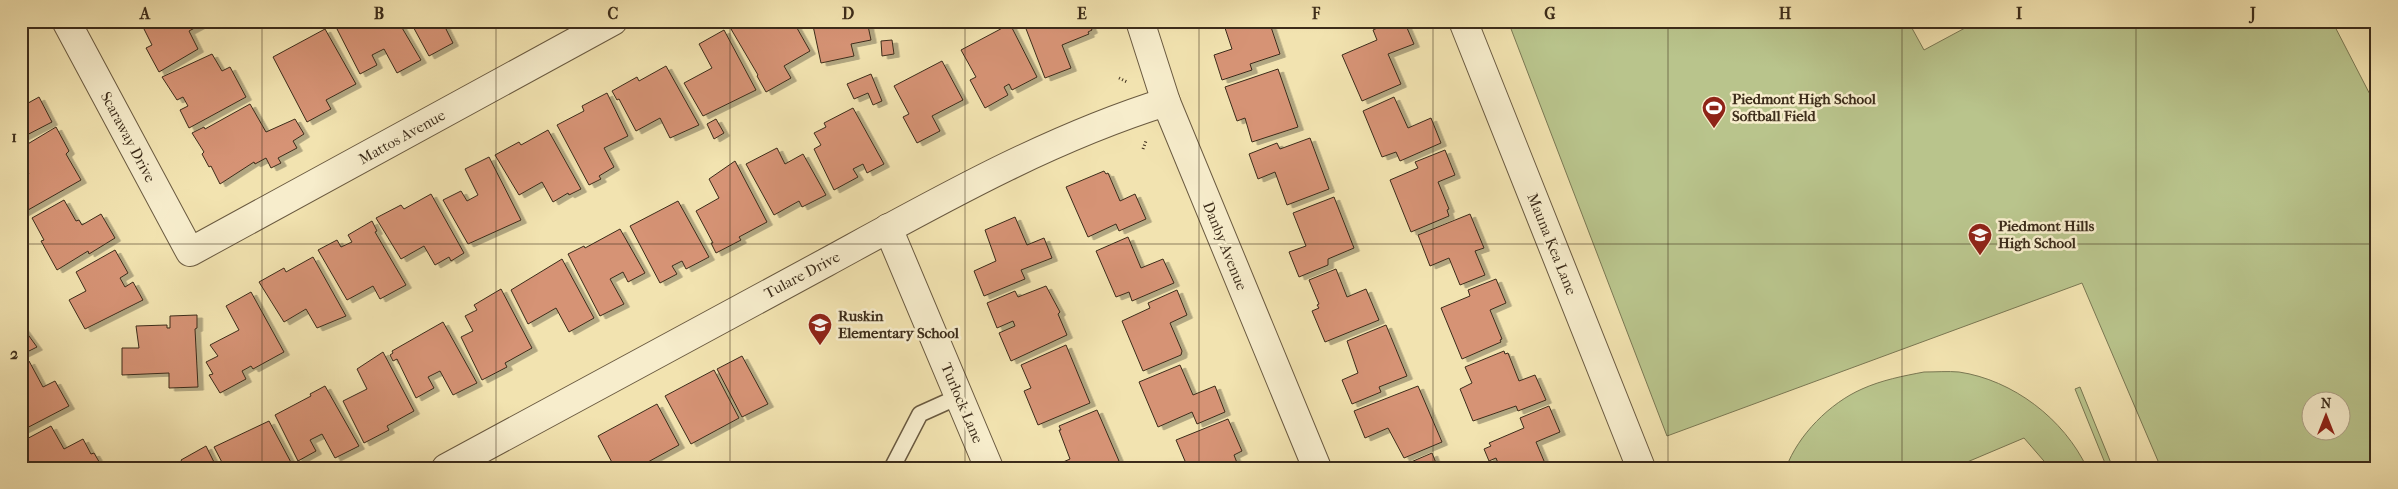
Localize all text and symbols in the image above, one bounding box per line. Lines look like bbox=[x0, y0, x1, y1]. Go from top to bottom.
text: A bbox=[139, 4, 151, 23]
text: B bbox=[374, 4, 384, 23]
text: C bbox=[608, 4, 619, 23]
text: D bbox=[842, 4, 854, 23]
text: E bbox=[1077, 4, 1087, 23]
text: F bbox=[1311, 4, 1321, 23]
text: G bbox=[1544, 4, 1556, 23]
text: H bbox=[1779, 4, 1792, 23]
text: I bbox=[2016, 4, 2023, 23]
text: J bbox=[2248, 4, 2256, 24]
street label: Scaraway Drive bbox=[97, 89, 160, 186]
place label: Piedmont High School Softball Field bbox=[1732, 90, 1877, 125]
sports icon: Piedmont High School Softball Field bbox=[1701, 95, 1727, 129]
street label: Mattos Avenue bbox=[356, 106, 449, 168]
text: 1 bbox=[11, 127, 17, 146]
street label: Mauna Kea Lane bbox=[1523, 190, 1581, 298]
street label: Danby Avenue bbox=[1199, 199, 1251, 294]
place label: Piedmont Hills High School bbox=[1998, 217, 2095, 252]
school or university icon: Piedmont Hills High School bbox=[1967, 222, 1993, 256]
street label: Tulare Drive bbox=[761, 247, 843, 302]
place label: Ruskin Elementary School bbox=[838, 307, 960, 342]
school or university icon: Ruskin Elementary School bbox=[807, 312, 833, 346]
text: 2 bbox=[10, 344, 18, 363]
street label: Turlock Lane bbox=[937, 360, 987, 447]
north arrow bbox=[2300, 392, 2350, 442]
text: N bbox=[2321, 395, 2332, 412]

